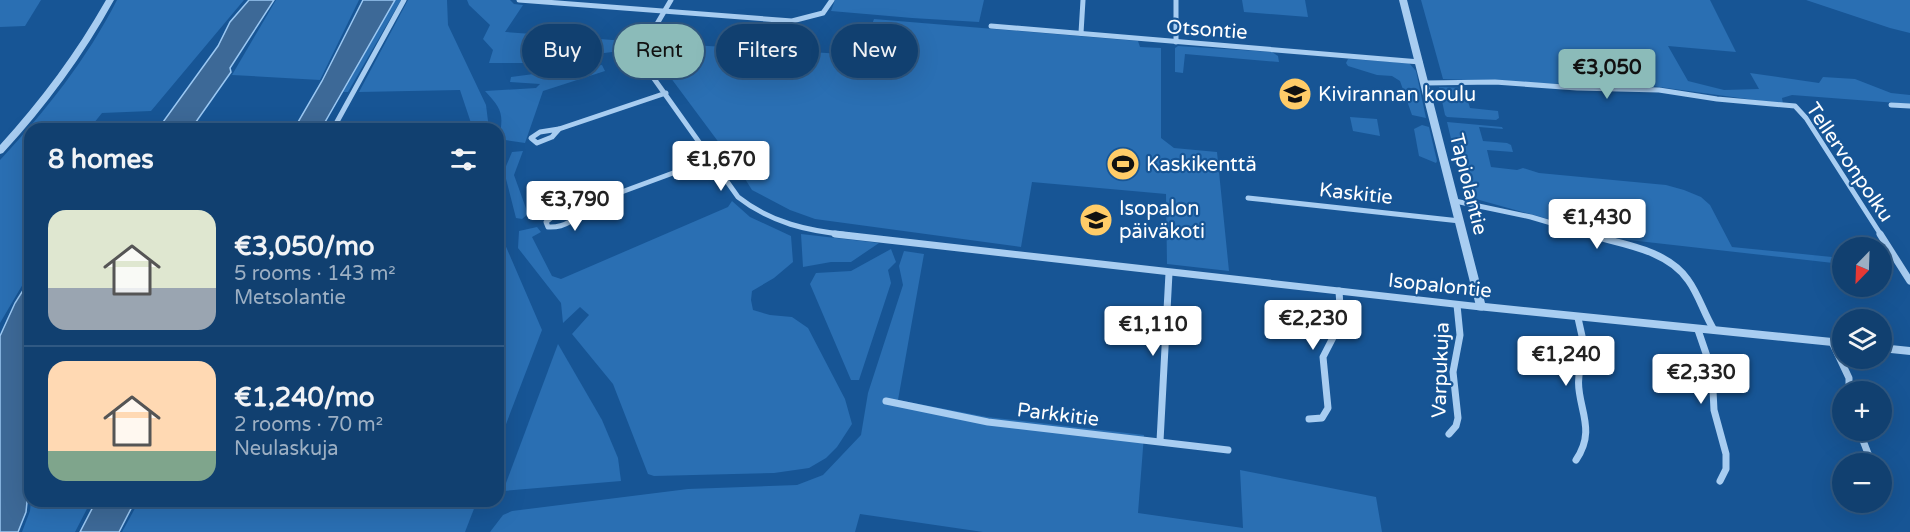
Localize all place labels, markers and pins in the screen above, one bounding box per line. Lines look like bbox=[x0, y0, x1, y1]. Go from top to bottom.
pin: €3,050 bbox=[1558, 49, 1656, 100]
school or university icon: Kivirannan koulu bbox=[1277, 76, 1313, 112]
place label: Kivirannan koulu bbox=[1318, 83, 1476, 107]
pin: €1,670 bbox=[672, 141, 770, 192]
sports icon: Kaskikenttä bbox=[1105, 146, 1141, 182]
place label: Kaskikenttä bbox=[1146, 153, 1257, 177]
pin: €3,790 bbox=[526, 181, 624, 232]
place label: Isopalon päiväkoti bbox=[1119, 197, 1205, 244]
pin: €1,430 bbox=[1548, 199, 1646, 250]
school or university icon: Isopalon päiväkoti bbox=[1078, 202, 1114, 238]
pin: €2,230 bbox=[1264, 300, 1362, 351]
pin: €1,110 bbox=[1104, 306, 1202, 357]
pin: €1,240 bbox=[1517, 336, 1615, 387]
pin: €2,330 bbox=[1652, 354, 1750, 405]

